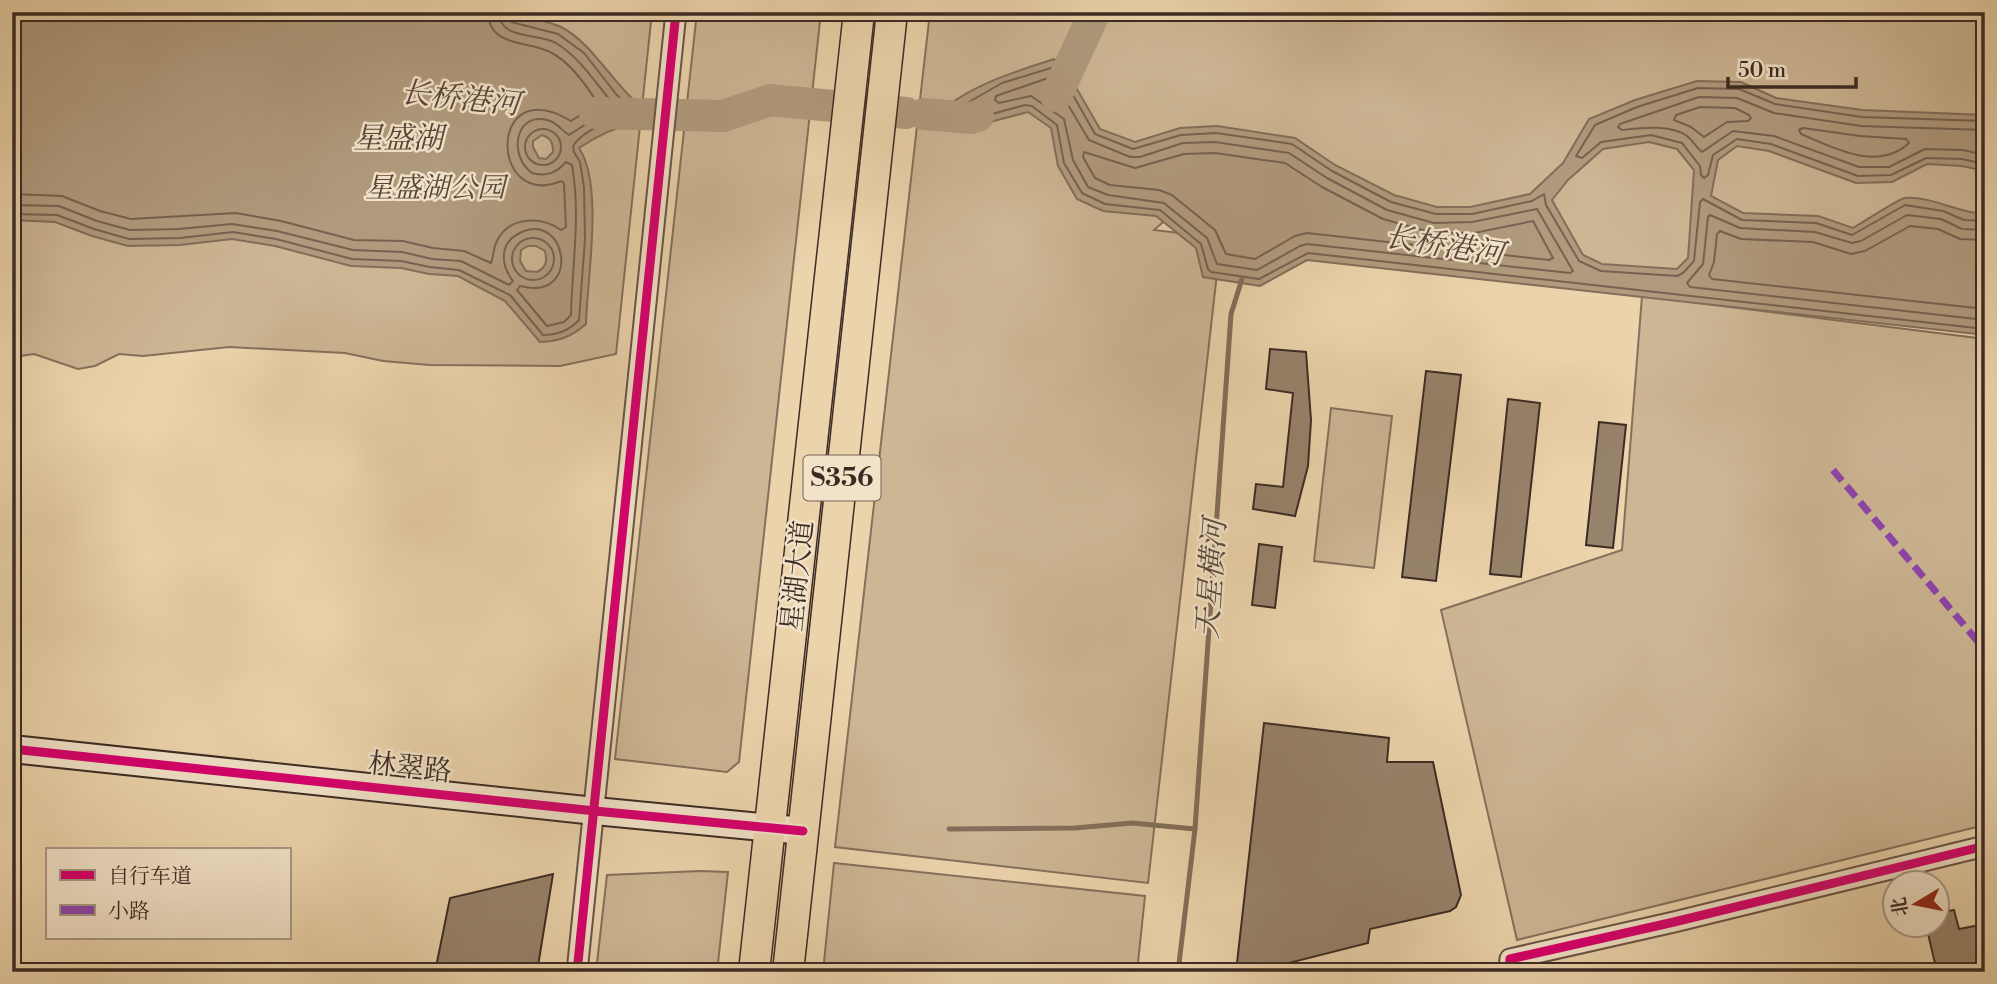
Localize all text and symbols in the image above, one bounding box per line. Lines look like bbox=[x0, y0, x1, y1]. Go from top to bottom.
scale bar bbox=[1728, 46, 1855, 90]
text: 50 m bbox=[1738, 58, 1786, 84]
water label: 长桥港河 bbox=[398, 74, 527, 125]
water label: 星盛湖 bbox=[353, 120, 448, 158]
park label: 星盛湖公园 bbox=[365, 171, 509, 206]
water label: 长桥港河 bbox=[1382, 218, 1511, 275]
road number: S356 bbox=[804, 456, 880, 500]
water label: 天星横河 bbox=[1189, 513, 1235, 640]
street label: 星湖大道 bbox=[775, 518, 821, 634]
street label: 林翠路 bbox=[366, 746, 454, 790]
legend bbox=[46, 848, 290, 939]
text: 自行车道 bbox=[108, 864, 192, 890]
north arrow bbox=[1882, 869, 1952, 939]
text: 北 bbox=[1887, 895, 1914, 918]
text: 小路 bbox=[108, 899, 150, 925]

